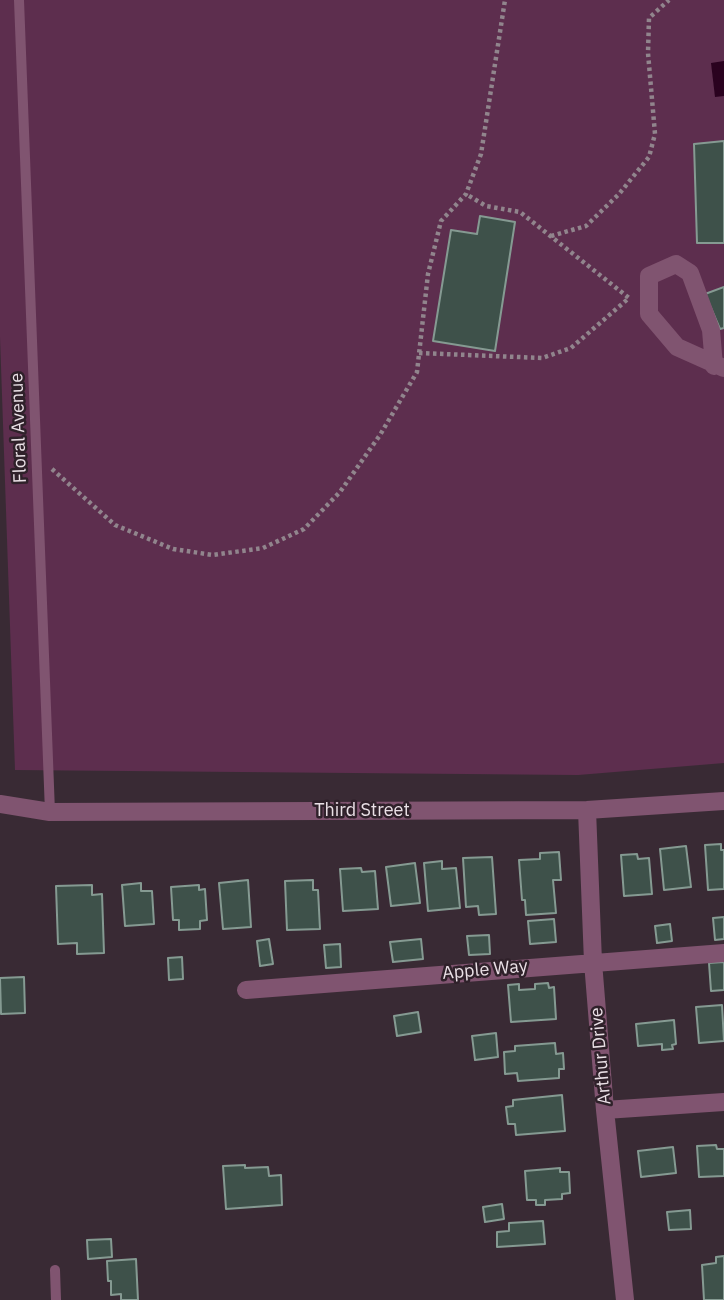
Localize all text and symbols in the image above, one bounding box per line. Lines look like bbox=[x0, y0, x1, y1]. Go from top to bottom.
street label: Floral Avenue bbox=[6, 372, 32, 484]
street label: Third Street bbox=[314, 800, 410, 822]
street label: Apple Way bbox=[441, 956, 529, 984]
street label: Arthur Drive bbox=[586, 1006, 616, 1106]

